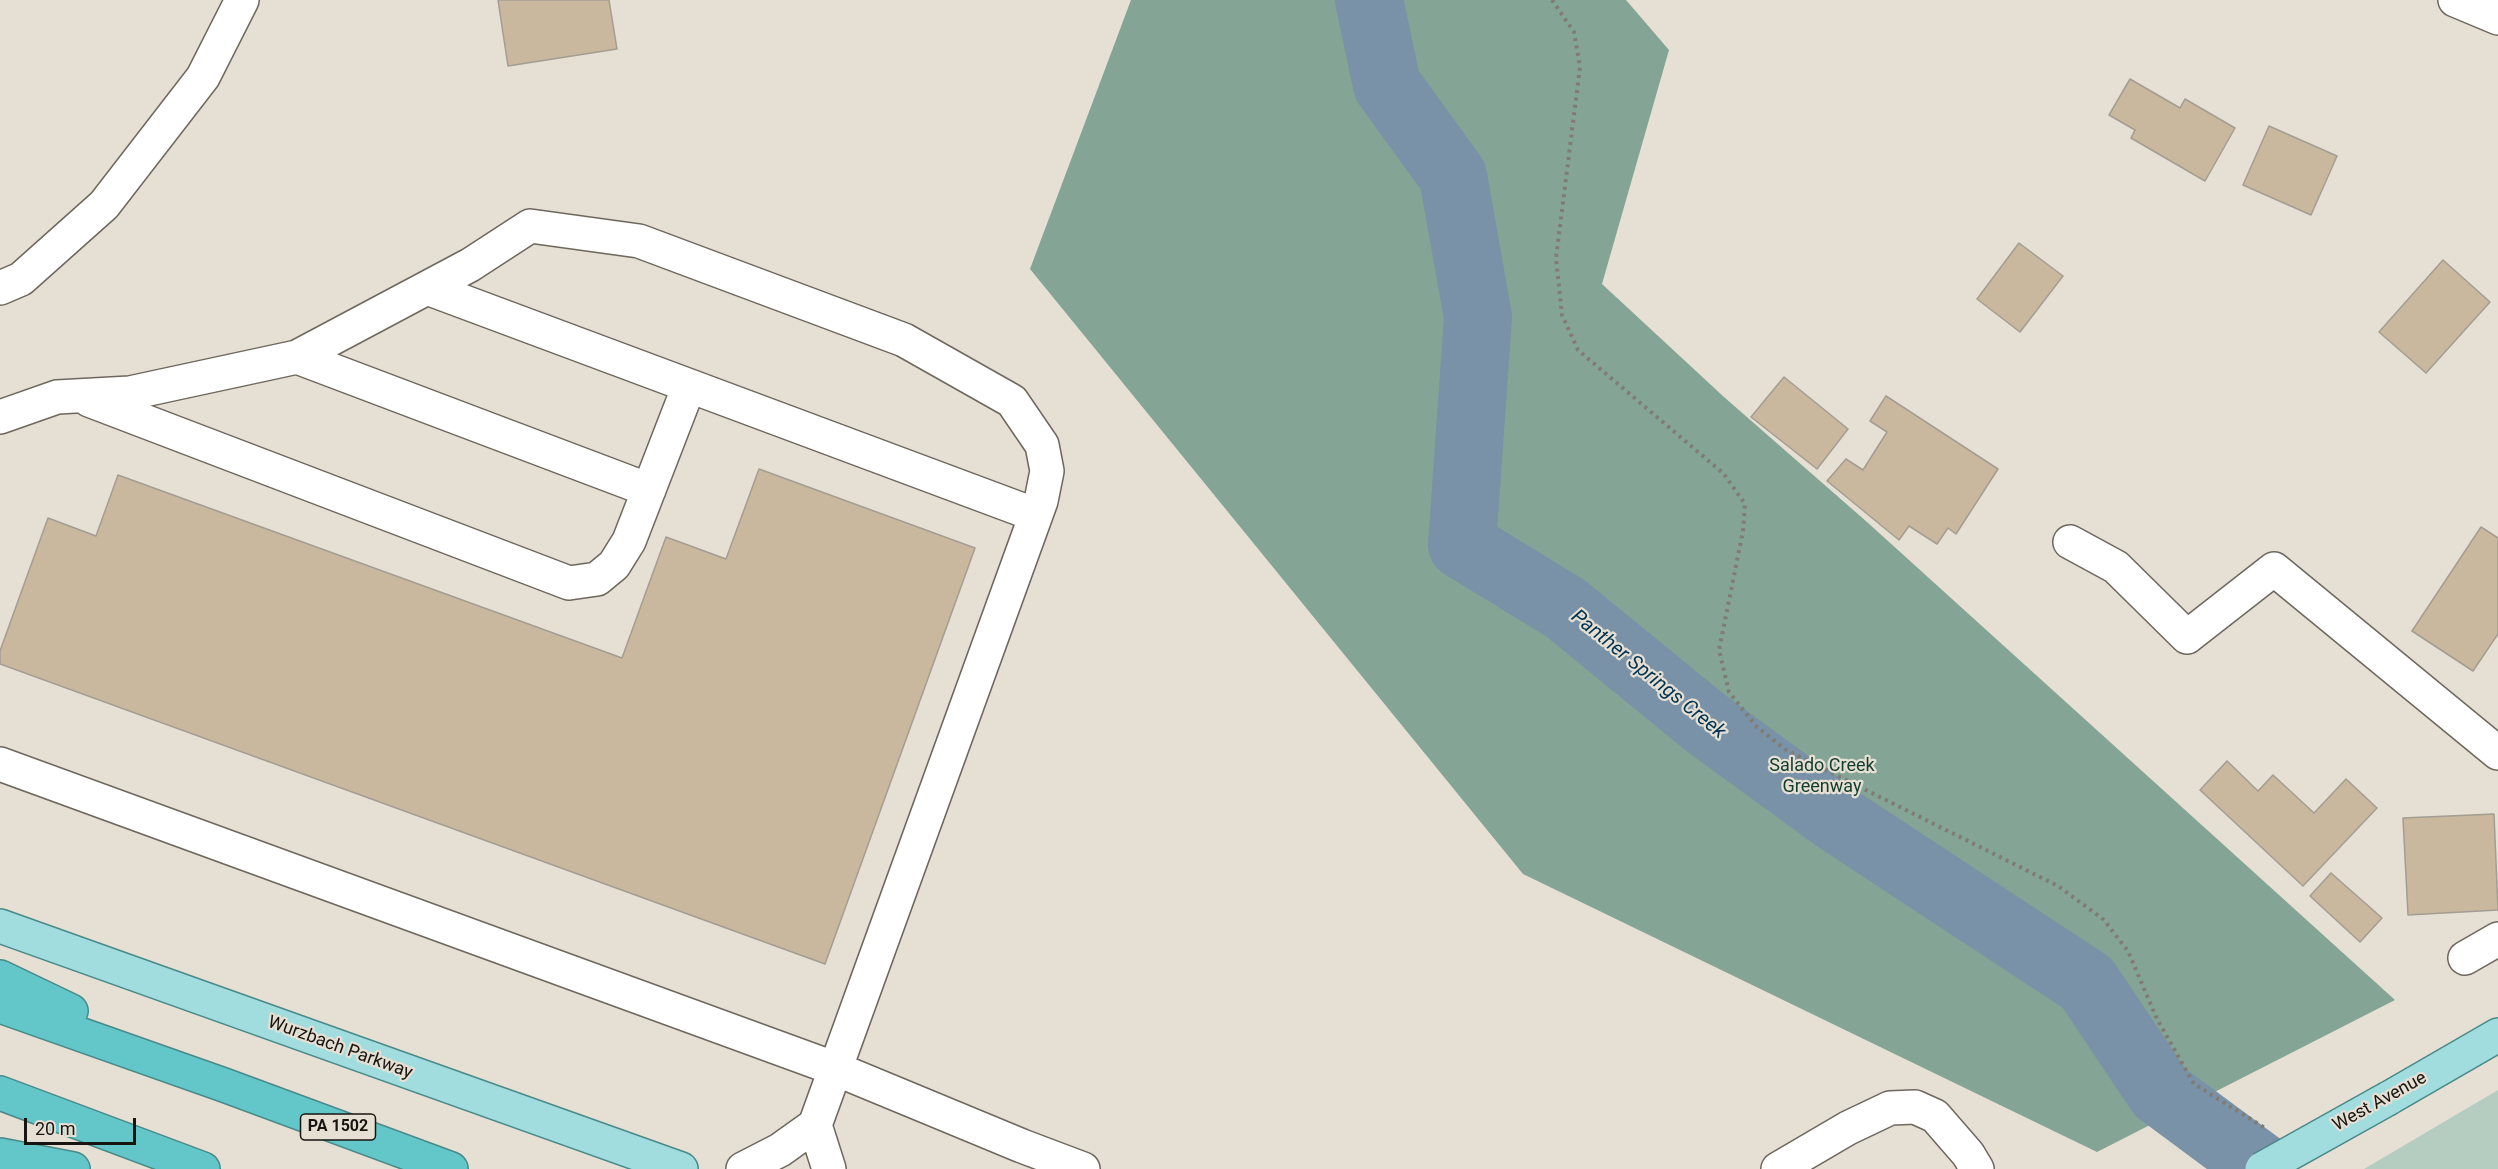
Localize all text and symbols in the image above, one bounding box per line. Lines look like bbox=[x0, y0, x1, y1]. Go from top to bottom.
water label: Panther Springs Creek bbox=[1566, 605, 1730, 745]
park label: Salado Creek Greenway bbox=[1769, 755, 1875, 798]
street label: Wurzbach Parkway bbox=[265, 1012, 415, 1084]
street label: West Avenue bbox=[2329, 1067, 2431, 1137]
scale bar bbox=[27, 1106, 140, 1144]
road number: PA 1502 bbox=[300, 1114, 376, 1140]
text: 20 m bbox=[35, 1118, 75, 1139]

